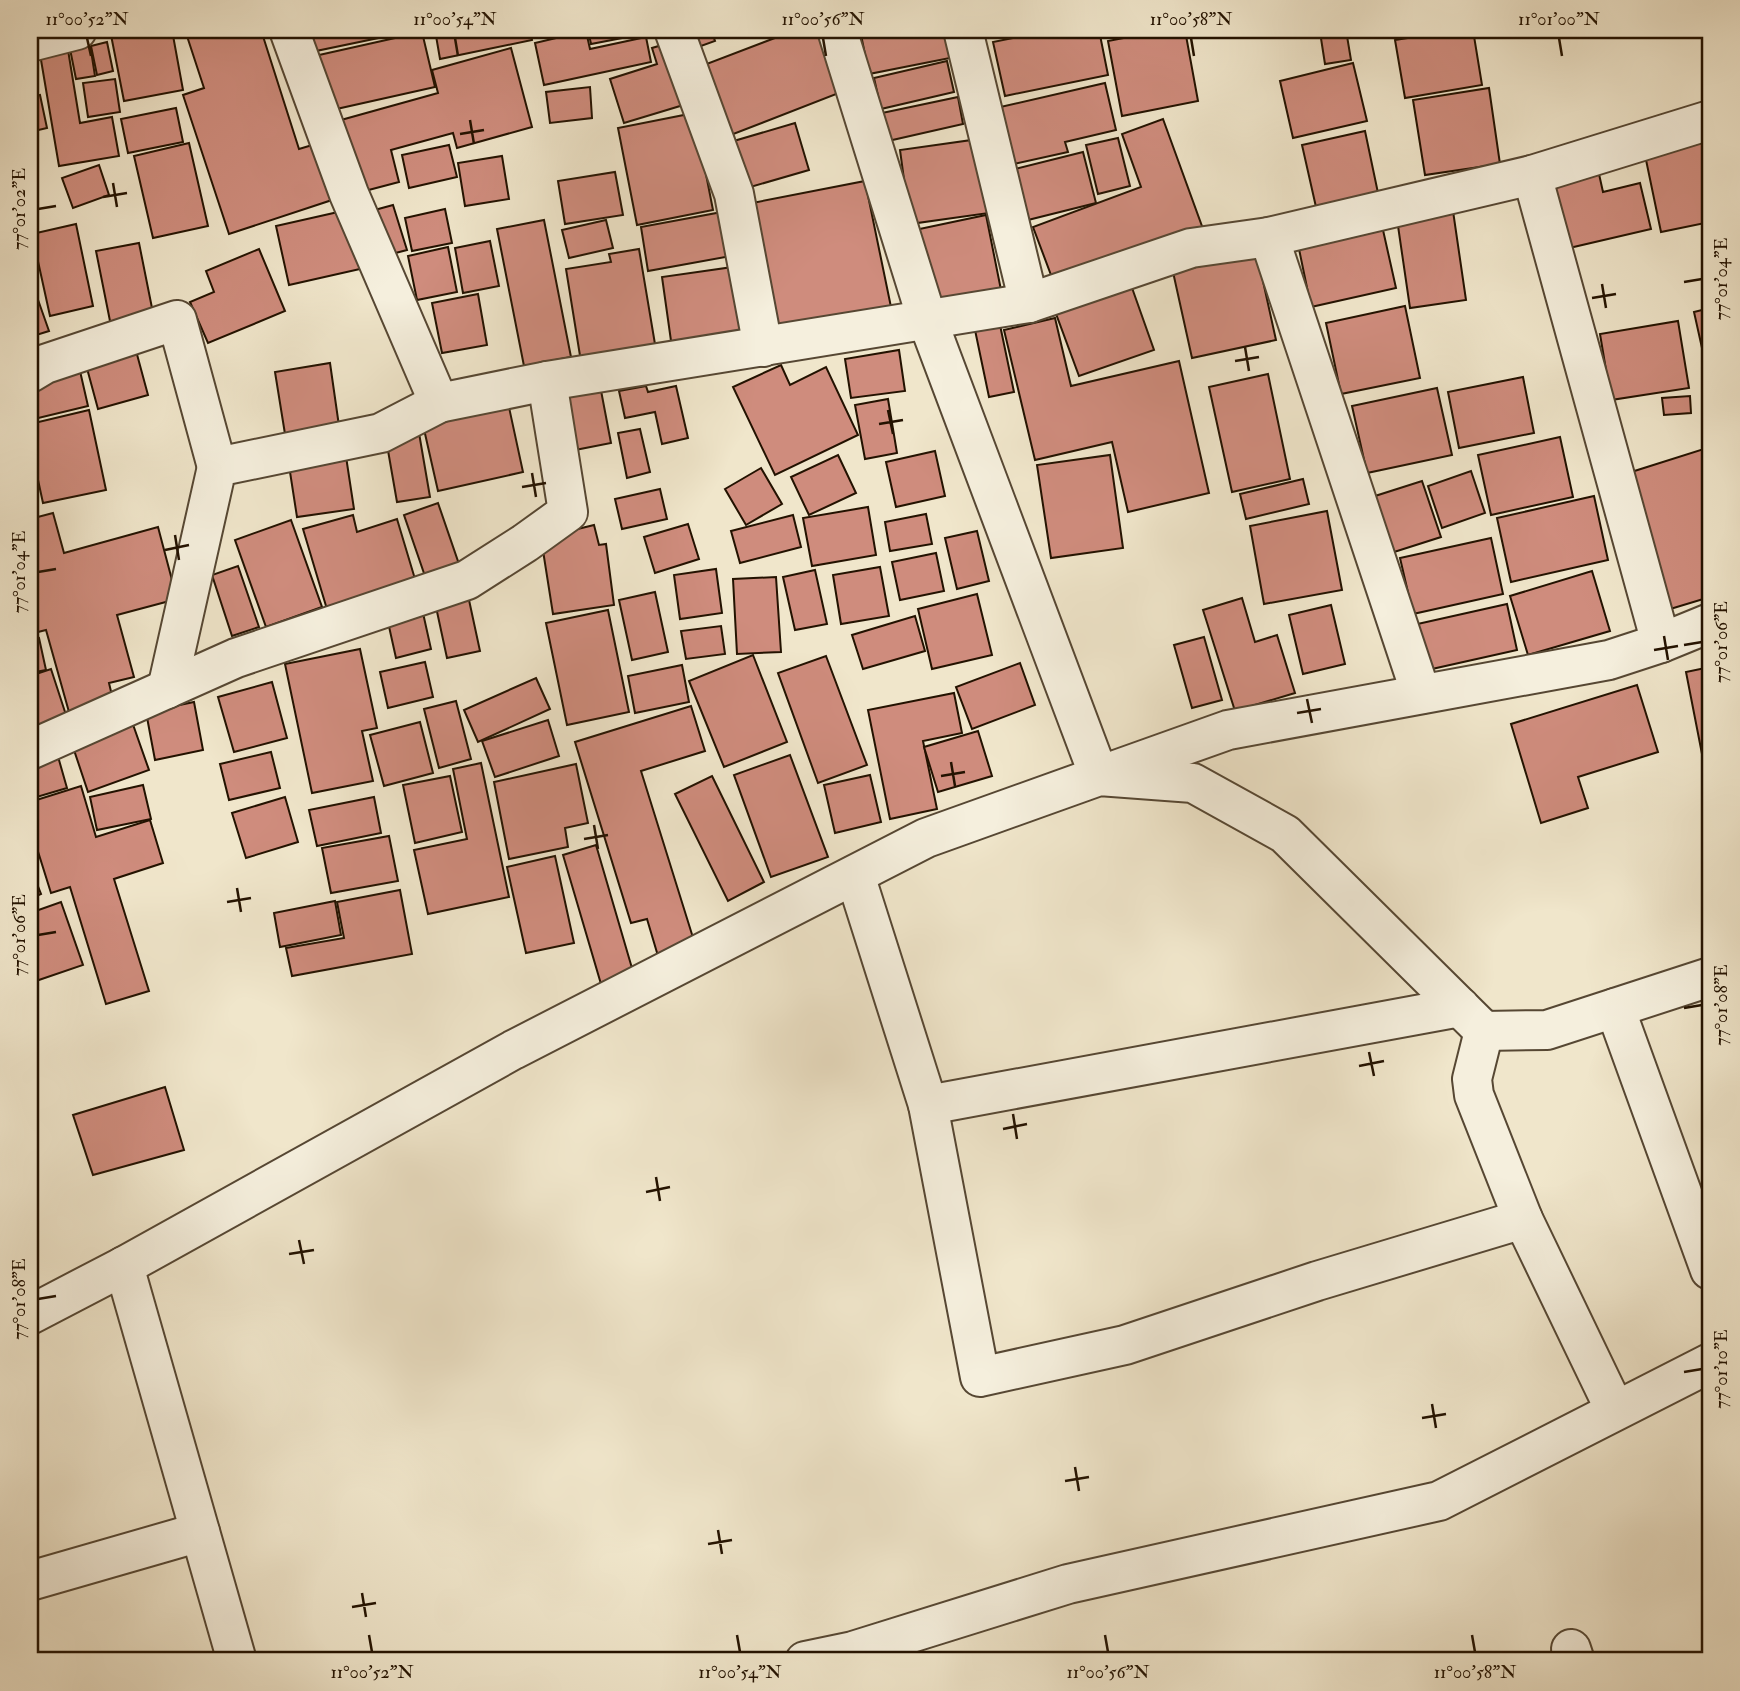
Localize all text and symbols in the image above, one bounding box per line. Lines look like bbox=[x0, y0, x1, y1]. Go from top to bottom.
text: 11°00'52"N bbox=[45, 8, 129, 31]
text: 11°00'54"N bbox=[413, 8, 497, 31]
text: 11°00'56"N bbox=[781, 8, 865, 31]
text: 11°00'58"N bbox=[1150, 8, 1232, 31]
text: 11°01'00"N bbox=[1518, 8, 1600, 31]
text: 77°01'02"E bbox=[8, 168, 31, 250]
text: 77°01'04"E bbox=[1710, 238, 1733, 320]
text: 77°01'04"E bbox=[8, 531, 31, 613]
text: 77°01'06"E bbox=[1710, 601, 1733, 683]
text: 77°01'06"E bbox=[8, 894, 31, 976]
text: 77°01'08"E bbox=[1710, 964, 1733, 1046]
text: 77°01'08"E bbox=[8, 1258, 31, 1340]
text: 77°01'10"E bbox=[1710, 1329, 1733, 1409]
text: 11°00'52"N bbox=[330, 1661, 414, 1684]
text: 11°00'54"N bbox=[698, 1661, 782, 1684]
text: 11°00'56"N bbox=[1066, 1661, 1150, 1684]
text: 11°00'58"N bbox=[1434, 1661, 1516, 1684]

